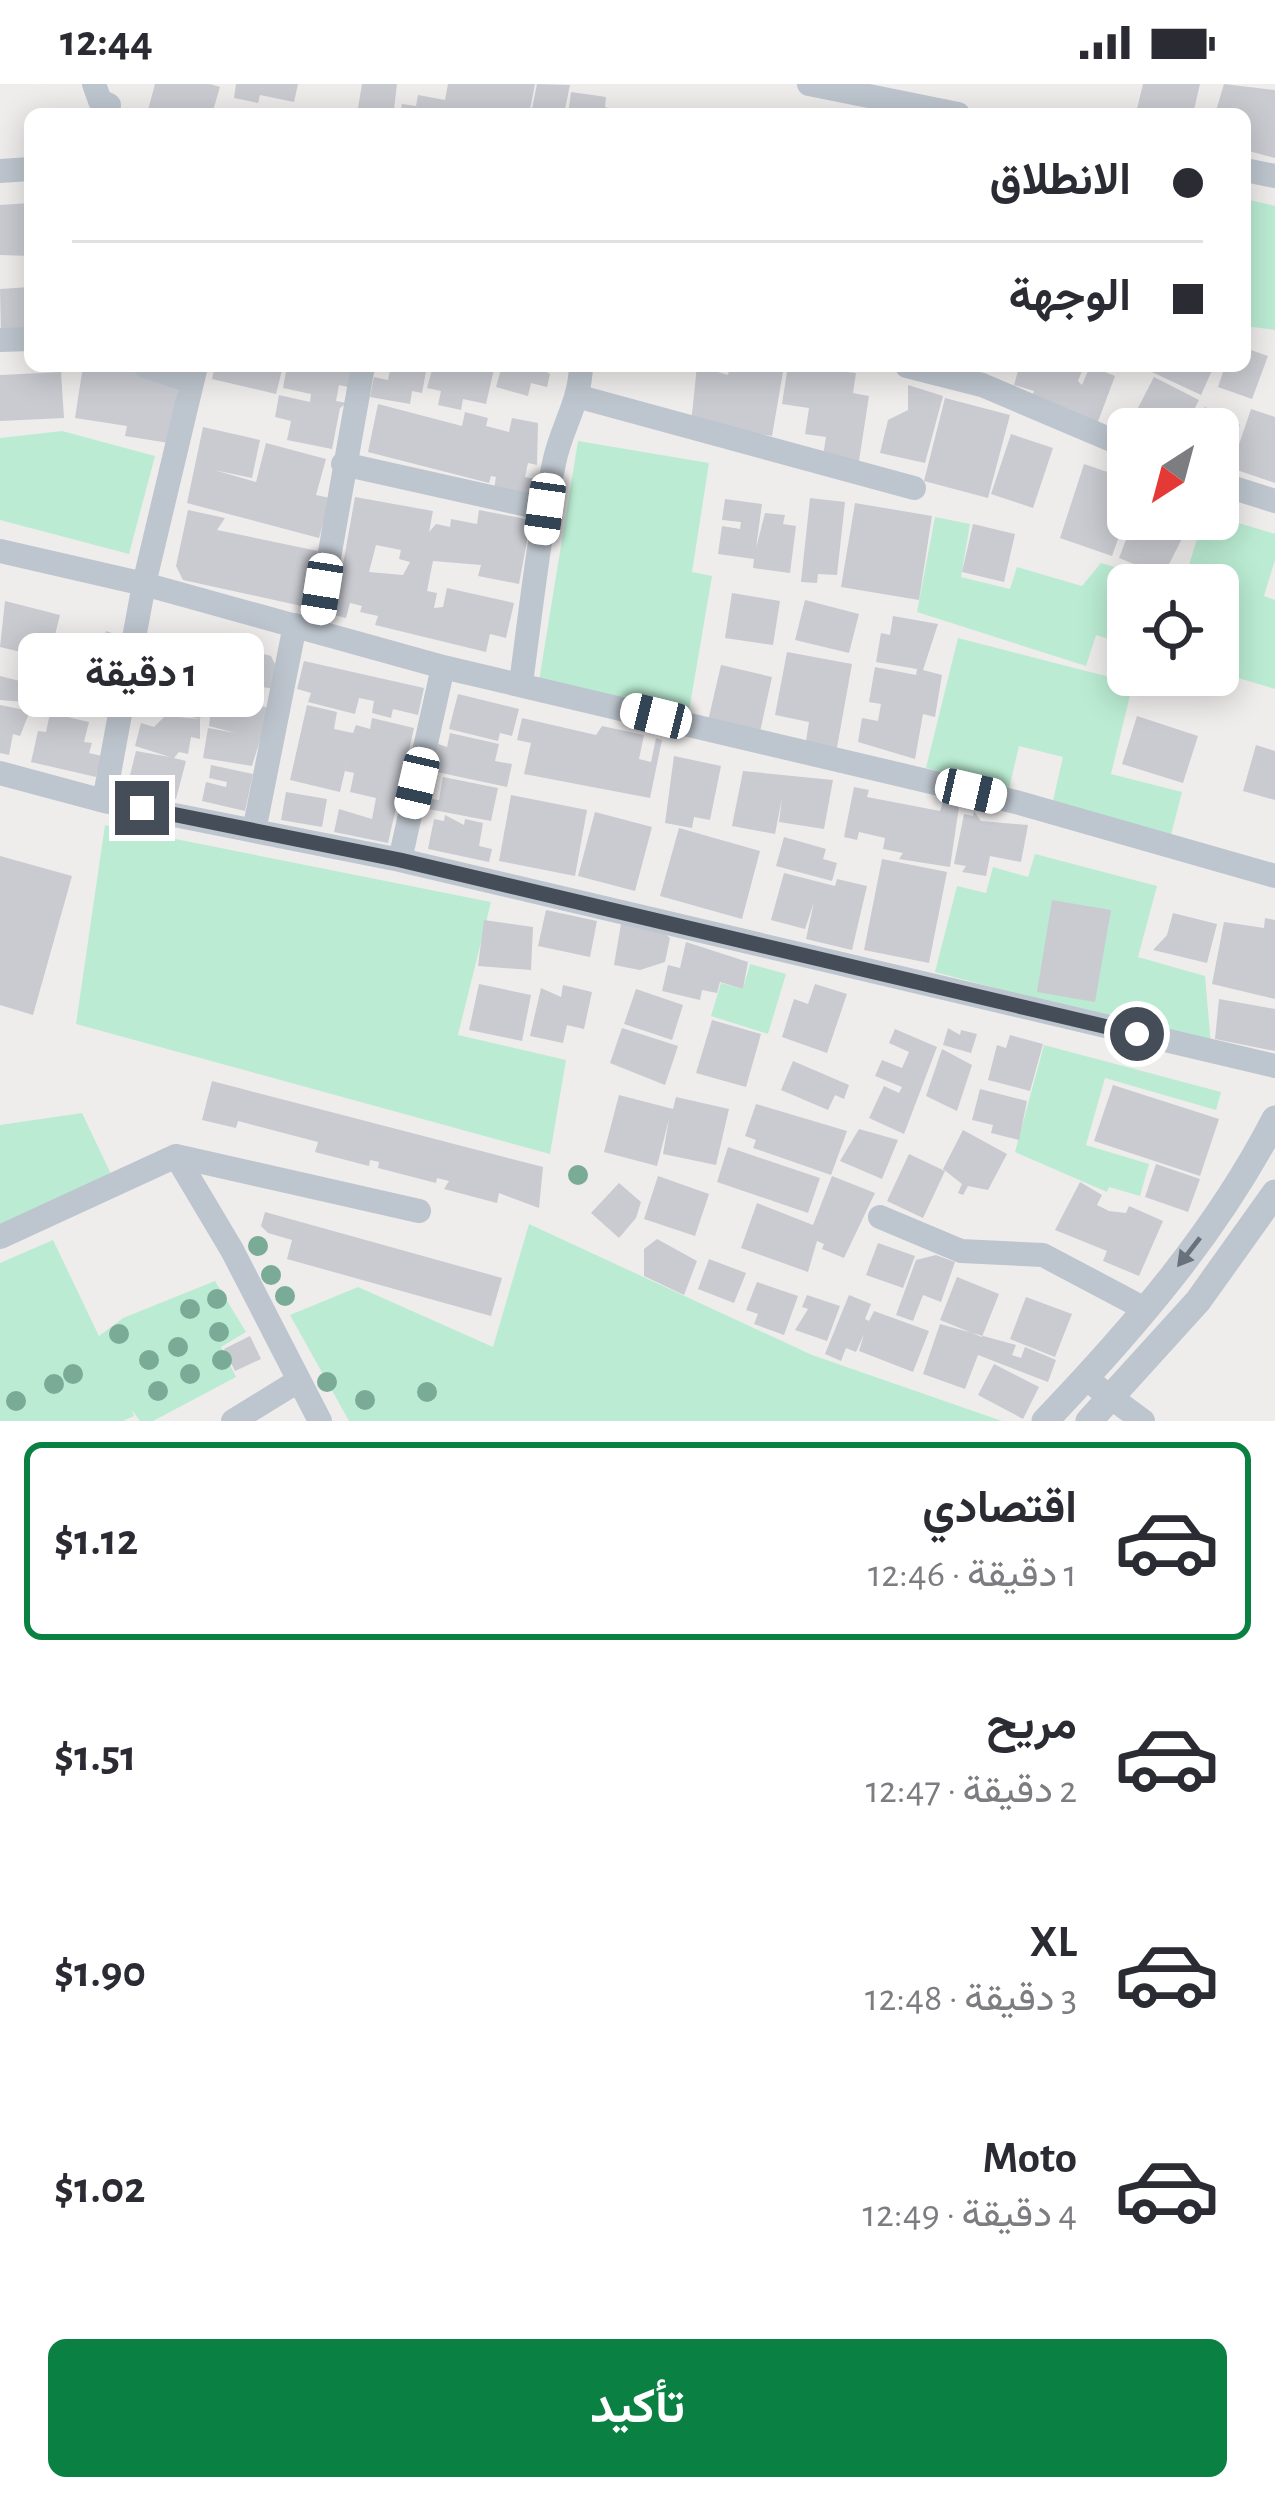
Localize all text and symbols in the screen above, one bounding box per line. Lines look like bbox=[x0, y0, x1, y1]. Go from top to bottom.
text: 12:44 bbox=[60, 19, 153, 64]
text: الانطلاق bbox=[990, 158, 1131, 203]
text: الوجهة bbox=[1009, 274, 1131, 319]
north arrow bbox=[1107, 408, 1239, 540]
map controls bbox=[1107, 408, 1239, 696]
car bbox=[522, 471, 568, 547]
car bbox=[299, 551, 345, 627]
button: locate bbox=[1107, 564, 1239, 696]
callout: 1 دقيقة bbox=[19, 634, 265, 718]
text: 1 دقيقة bbox=[85, 655, 197, 694]
car bbox=[617, 690, 695, 742]
car bbox=[391, 744, 443, 822]
car bbox=[932, 765, 1010, 817]
route end bbox=[115, 781, 169, 835]
route start bbox=[1110, 1007, 1164, 1061]
one-way arrow bbox=[1177, 1237, 1202, 1268]
text: اقتصادي bbox=[922, 1486, 1077, 1531]
icon: car bbox=[1113, 1487, 1221, 1595]
text: $1.12 bbox=[54, 1518, 138, 1563]
text: 1 دقيقة · 12:46 bbox=[868, 1555, 1077, 1594]
text: مريح bbox=[986, 1702, 1077, 1747]
icon: car bbox=[1113, 1703, 1221, 1811]
text: $1.51 bbox=[54, 1734, 136, 1779]
text: 2 دقيقة · 12:47 bbox=[866, 1771, 1077, 1810]
icon: car bbox=[1113, 1919, 1221, 2027]
text: XL bbox=[1029, 1920, 1077, 1965]
text: $1.90 bbox=[54, 1950, 146, 1995]
text: 3 دقيقة · 12:48 bbox=[865, 1979, 1077, 2018]
icon: car bbox=[1113, 2135, 1221, 2243]
text: Moto bbox=[982, 2136, 1077, 2181]
text: $1.02 bbox=[54, 2166, 145, 2211]
text: 4 دقيقة · 12:49 bbox=[863, 2195, 1077, 2234]
button: تأكيد bbox=[48, 2339, 1227, 2477]

